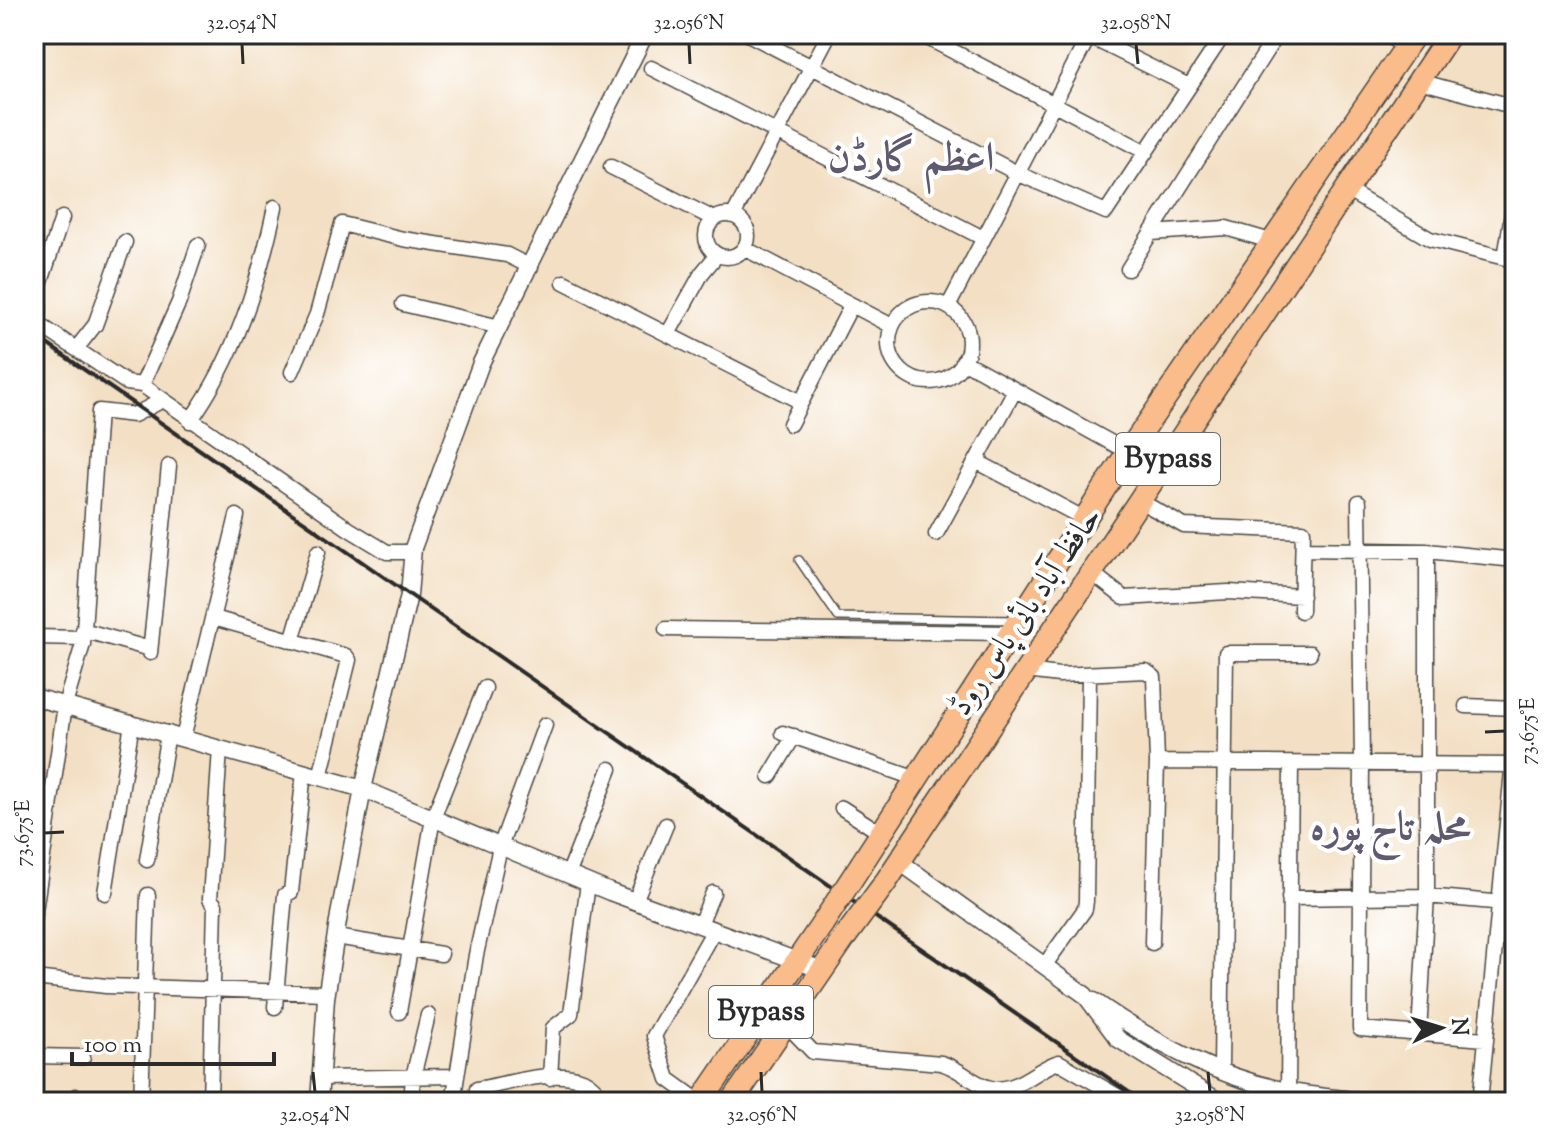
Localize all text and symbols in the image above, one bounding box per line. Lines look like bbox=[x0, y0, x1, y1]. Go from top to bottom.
text: 32.054°N bbox=[207, 10, 277, 39]
text: 32.056°N bbox=[654, 10, 724, 39]
text: 32.058°N bbox=[1101, 10, 1171, 39]
district label: اعظم گارڈن bbox=[828, 132, 995, 194]
road number: Bypass bbox=[1116, 433, 1220, 485]
street label: حافظ آباد بائی پاس روڈ bbox=[940, 498, 1114, 726]
text: 73.675°E bbox=[1515, 698, 1544, 764]
text: 73.675°E bbox=[10, 800, 39, 866]
district label: محلہ تاج پورہ bbox=[1310, 801, 1471, 862]
road number: Bypass bbox=[709, 986, 813, 1038]
north arrow bbox=[1401, 988, 1481, 1068]
scale bar bbox=[72, 1016, 274, 1066]
text: N bbox=[1441, 1017, 1475, 1037]
text: 100 m bbox=[84, 1029, 142, 1063]
text: 32.054°N bbox=[280, 1102, 350, 1131]
text: 32.056°N bbox=[727, 1102, 797, 1131]
text: 32.058°N bbox=[1175, 1102, 1245, 1131]

